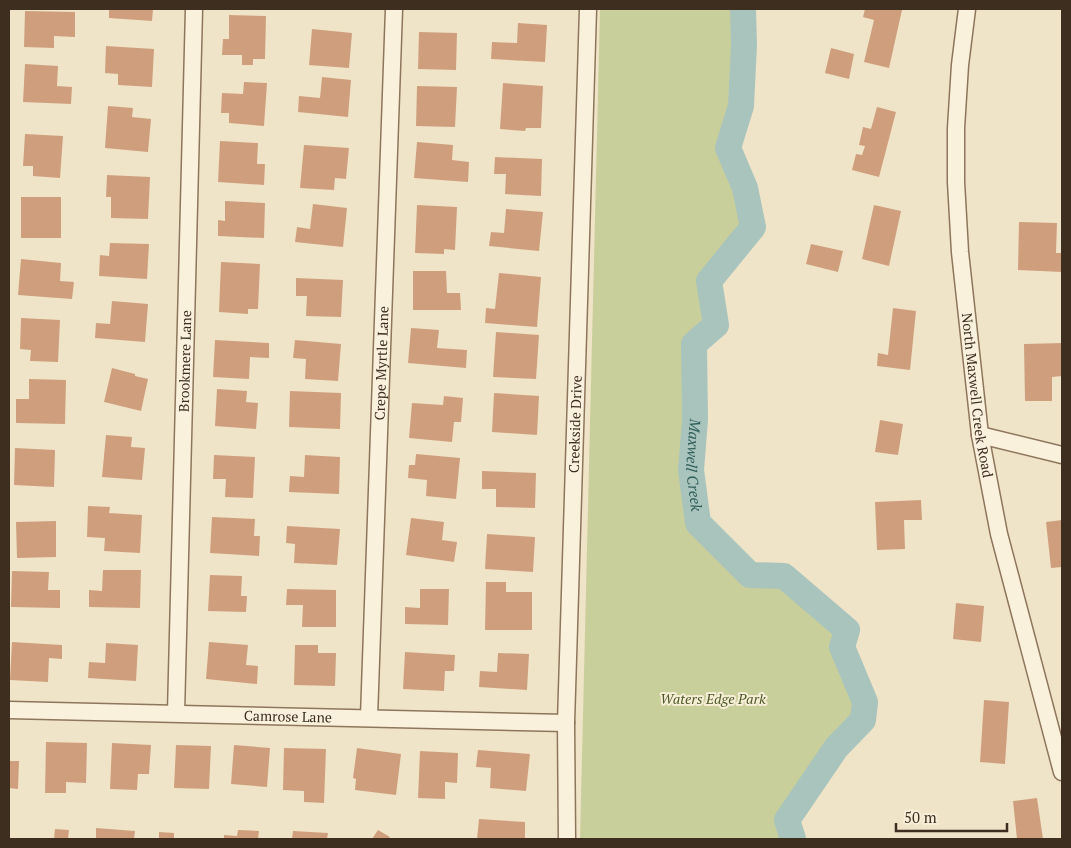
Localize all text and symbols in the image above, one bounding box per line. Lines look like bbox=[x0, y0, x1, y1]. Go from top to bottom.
street label: Crepe Myrtle Lane bbox=[369, 306, 393, 421]
street label: Brookmere Lane bbox=[174, 310, 195, 412]
street label: North Maxwell Creek Road bbox=[958, 312, 998, 479]
street label: Creekside Drive bbox=[564, 375, 586, 473]
water label: Maxwell Creek bbox=[682, 417, 707, 513]
park label: Waters Edge Park bbox=[660, 689, 766, 708]
street label: Camrose Lane bbox=[244, 705, 332, 727]
scale bar bbox=[896, 800, 1007, 832]
text: 50 m bbox=[904, 807, 937, 827]

